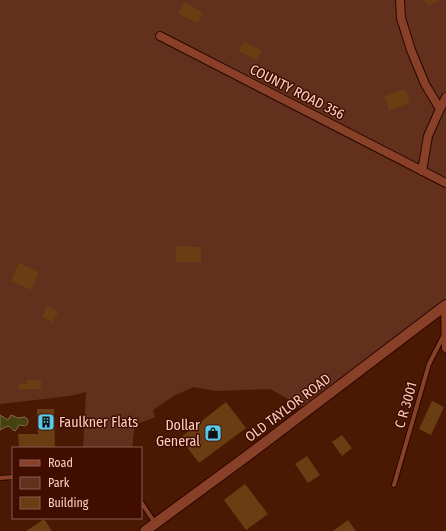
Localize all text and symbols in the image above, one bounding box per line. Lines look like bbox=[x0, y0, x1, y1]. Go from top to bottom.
street label: COUNTY ROAD 356 bbox=[247, 61, 347, 123]
street label: OLD TAYLOR ROAD bbox=[242, 370, 334, 446]
street label: C R 3001 bbox=[391, 380, 421, 430]
building icon: Faulkner Flats bbox=[36, 412, 56, 432]
place label: Faulkner Flats bbox=[59, 414, 138, 431]
place label: Dollar General bbox=[156, 417, 200, 450]
shop icon: Dollar General bbox=[203, 423, 223, 443]
legend bbox=[12, 447, 142, 519]
text: Road bbox=[48, 456, 73, 470]
text: Park bbox=[48, 476, 70, 490]
text: Building bbox=[48, 496, 89, 510]

